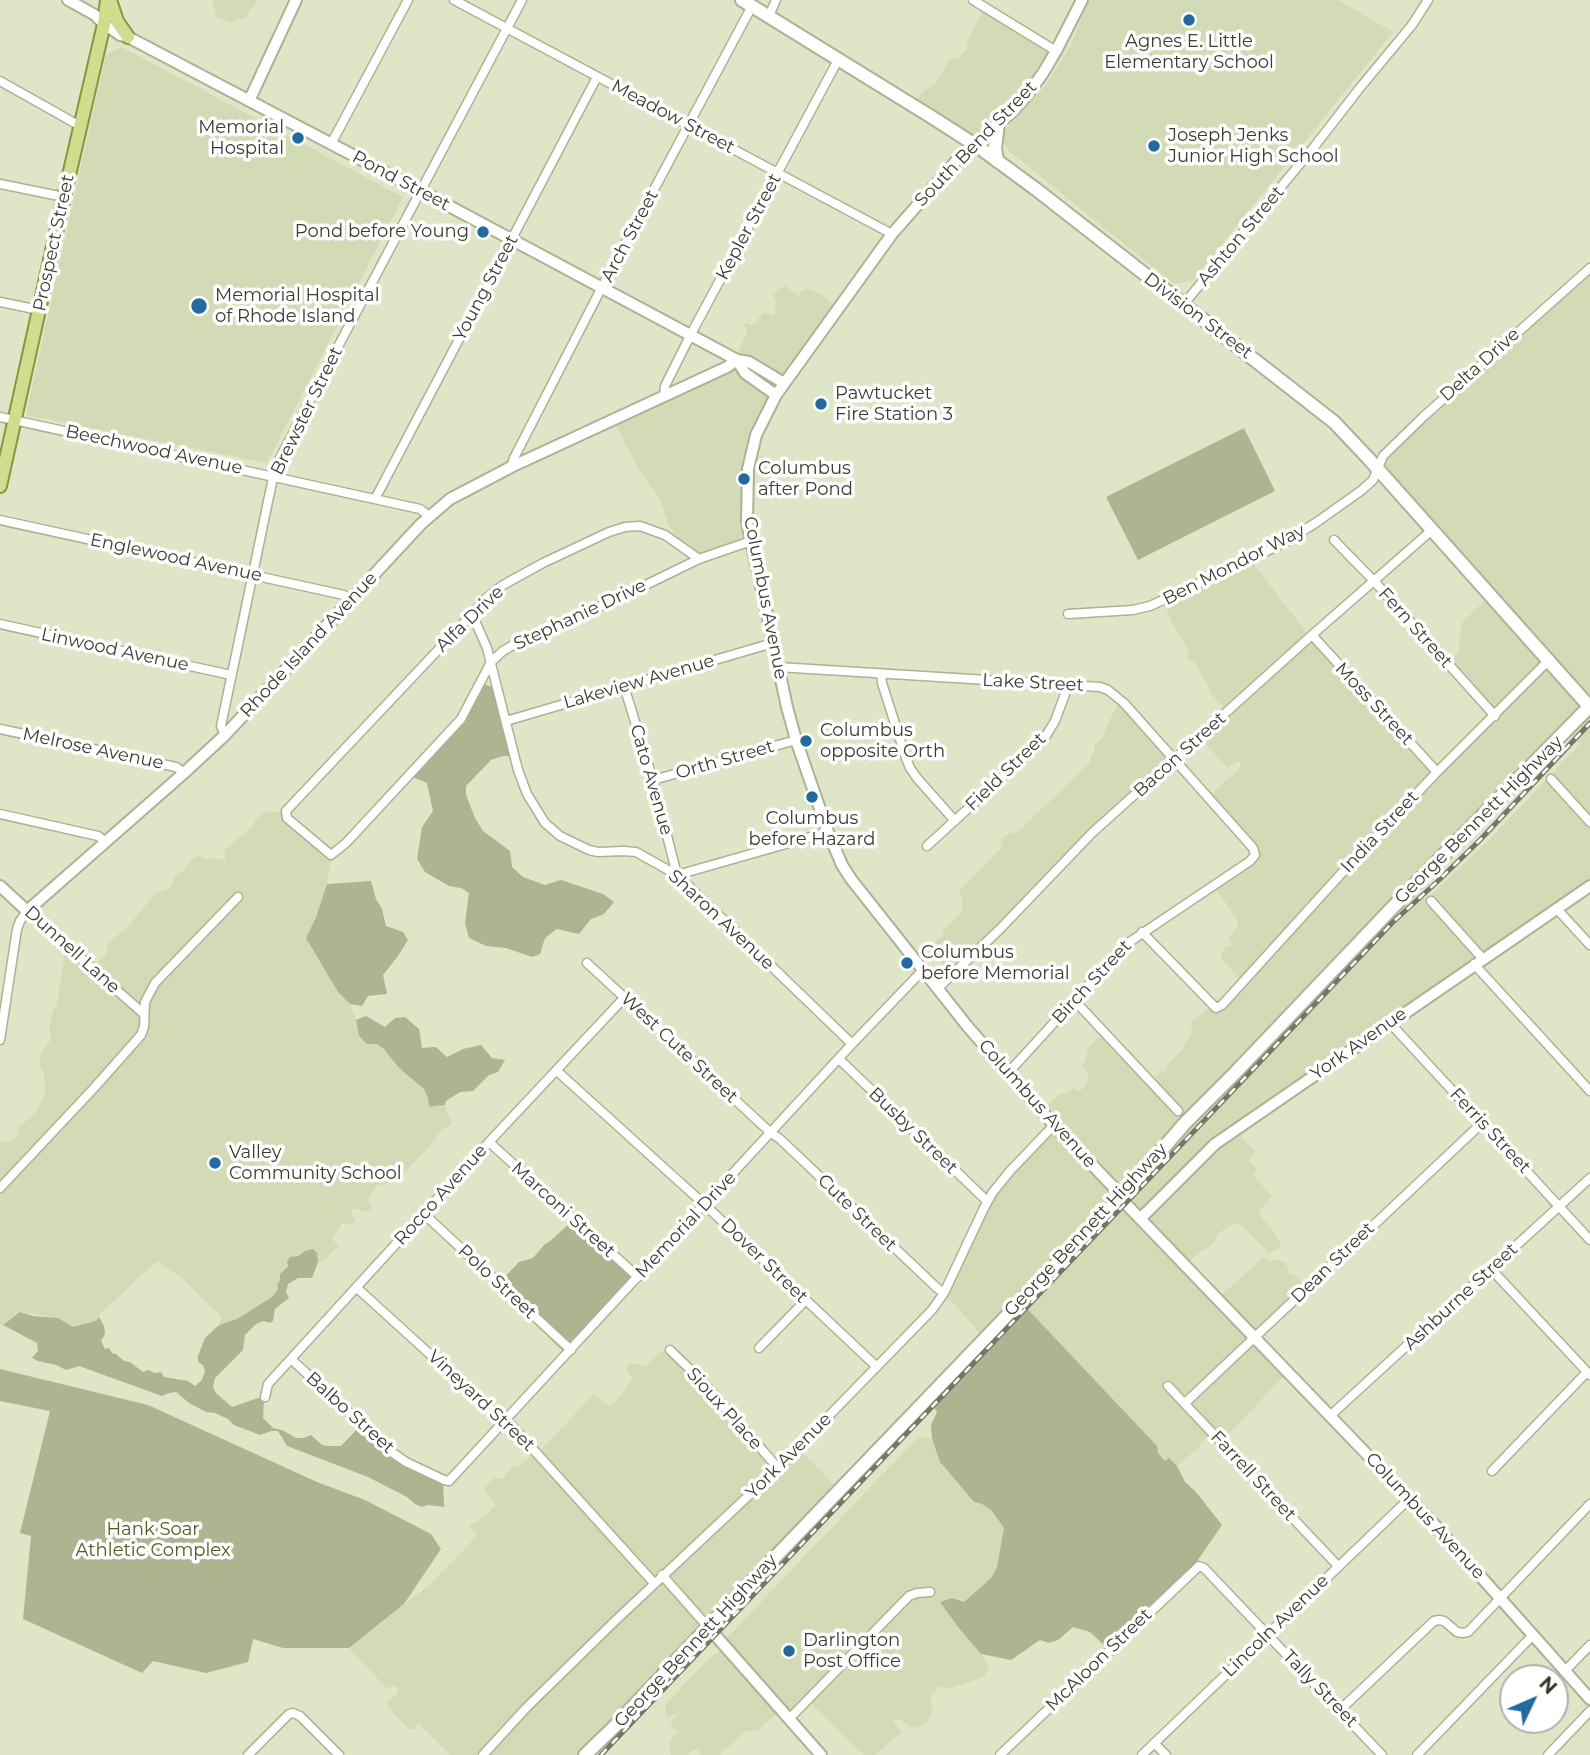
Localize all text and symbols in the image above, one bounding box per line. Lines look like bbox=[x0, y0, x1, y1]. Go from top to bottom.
marker: Agnes E. Little Elementary School bbox=[1181, 12, 1197, 28]
place label: Agnes E. Little Elementary School bbox=[1104, 31, 1274, 74]
street label: Meadow Street bbox=[608, 75, 738, 159]
street label: South Bend Street bbox=[910, 77, 1042, 211]
place label: Memorial Hospital bbox=[198, 117, 284, 160]
place label: Joseph Jenks Junior High School bbox=[1168, 125, 1339, 168]
marker: Memorial Hospital bbox=[290, 130, 306, 146]
marker: Joseph Jenks Junior High School bbox=[1146, 138, 1162, 154]
street label: Pond Street bbox=[348, 146, 454, 216]
street label: Kepler Street bbox=[712, 170, 786, 284]
street label: Prospect Street bbox=[29, 173, 79, 313]
street label: Ashton Street bbox=[1193, 182, 1289, 290]
street label: Arch Street bbox=[597, 186, 663, 286]
place label: Pond before Young bbox=[295, 221, 469, 243]
marker: Pond before Young bbox=[475, 224, 491, 240]
street label: Young Street bbox=[449, 231, 523, 345]
street label: Division Street bbox=[1139, 268, 1257, 364]
place label: Memorial Hospital of Rhode Island bbox=[215, 285, 380, 328]
marker: Memorial Hospital of Rhode Island bbox=[189, 296, 209, 316]
street label: Delta Drive bbox=[1436, 324, 1524, 406]
street label: Brewster Street bbox=[267, 343, 347, 479]
place label: Pawtucket Fire Station 3 bbox=[835, 383, 953, 426]
marker: Pawtucket Fire Station 3 bbox=[813, 396, 829, 412]
street label: Beechwood Avenue bbox=[64, 421, 244, 479]
place label: Columbus after Pond bbox=[758, 458, 853, 500]
marker: Columbus after Pond bbox=[736, 471, 752, 487]
street label: Columbus Avenue bbox=[739, 515, 791, 681]
street label: Ben Mondor Way bbox=[1159, 520, 1309, 610]
street label: Englewood Avenue bbox=[88, 529, 264, 587]
street label: Rhode Island Avenue bbox=[236, 568, 382, 722]
street label: Stephanie Drive bbox=[510, 575, 650, 655]
street label: Alfa Drive bbox=[432, 581, 508, 657]
street label: Fern Street bbox=[1373, 583, 1457, 673]
street label: Linwood Avenue bbox=[39, 624, 191, 676]
street label: Lakeview Avenue bbox=[561, 650, 717, 714]
street label: Moss Street bbox=[1330, 658, 1418, 750]
street label: Lake Street bbox=[982, 670, 1084, 696]
street label: Bacon Street bbox=[1129, 708, 1231, 802]
place label: Columbus opposite Orth bbox=[820, 720, 945, 762]
street label: Cato Avenue bbox=[625, 722, 677, 838]
street label: Melrose Avenue bbox=[21, 724, 165, 774]
street label: Field Street bbox=[961, 728, 1051, 816]
street label: George Bennett Highway bbox=[1390, 731, 1568, 909]
marker: Columbus opposite Orth bbox=[798, 733, 814, 749]
street label: Orth Street bbox=[673, 736, 777, 784]
street label: India Street bbox=[1336, 786, 1424, 878]
marker: Columbus before Hazard bbox=[804, 789, 820, 805]
place label: Columbus before Hazard bbox=[748, 808, 876, 850]
street label: Sharon Avenue bbox=[664, 865, 778, 975]
street label: Dunnell Lane bbox=[20, 902, 124, 998]
street label: Birch Street bbox=[1048, 936, 1136, 1028]
place label: Columbus before Memorial bbox=[921, 942, 1070, 984]
marker: Columbus before Memorial bbox=[899, 955, 915, 971]
street label: West Cute Street bbox=[616, 988, 742, 1108]
street label: York Avenue bbox=[1307, 1003, 1411, 1085]
street label: Columbus Avenue bbox=[974, 1035, 1100, 1173]
street label: Busby Street bbox=[864, 1083, 962, 1179]
street label: Ferris Street bbox=[1445, 1084, 1535, 1178]
street label: George Bennett Highway bbox=[1000, 1139, 1172, 1321]
street label: Rocco Avenue bbox=[390, 1140, 492, 1250]
place label: Valley Community School bbox=[229, 1142, 402, 1184]
marker: Valley Community School bbox=[207, 1155, 223, 1171]
street label: Marconi Street bbox=[507, 1158, 619, 1262]
street label: Memorial Drive bbox=[631, 1167, 741, 1283]
street label: Cute Street bbox=[813, 1170, 901, 1256]
street label: Dover Street bbox=[716, 1214, 812, 1308]
street label: Dean Street bbox=[1287, 1218, 1379, 1308]
street label: Ashburne Street bbox=[1400, 1239, 1522, 1355]
street label: Polo Street bbox=[453, 1240, 541, 1324]
street label: Vineyard Street bbox=[423, 1346, 539, 1456]
street label: Sioux Place bbox=[682, 1364, 766, 1454]
street label: Balbo Street bbox=[301, 1368, 399, 1458]
street label: York Avenue bbox=[742, 1409, 836, 1503]
street label: Farrell Street bbox=[1206, 1426, 1300, 1526]
street label: Columbus Avenue bbox=[1361, 1448, 1489, 1584]
park label: Hank Soar Athletic Complex bbox=[75, 1519, 231, 1562]
street label: George Bennett Highway bbox=[610, 1550, 782, 1732]
street label: Lincoln Avenue bbox=[1219, 1570, 1333, 1682]
street label: McAloon Street bbox=[1042, 1604, 1156, 1716]
place label: Darlington Post Office bbox=[803, 1630, 901, 1672]
marker: Darlington Post Office bbox=[781, 1643, 797, 1659]
street label: Tally Street bbox=[1278, 1646, 1362, 1732]
north arrow bbox=[1499, 1664, 1569, 1734]
text: N bbox=[1534, 1672, 1562, 1699]

